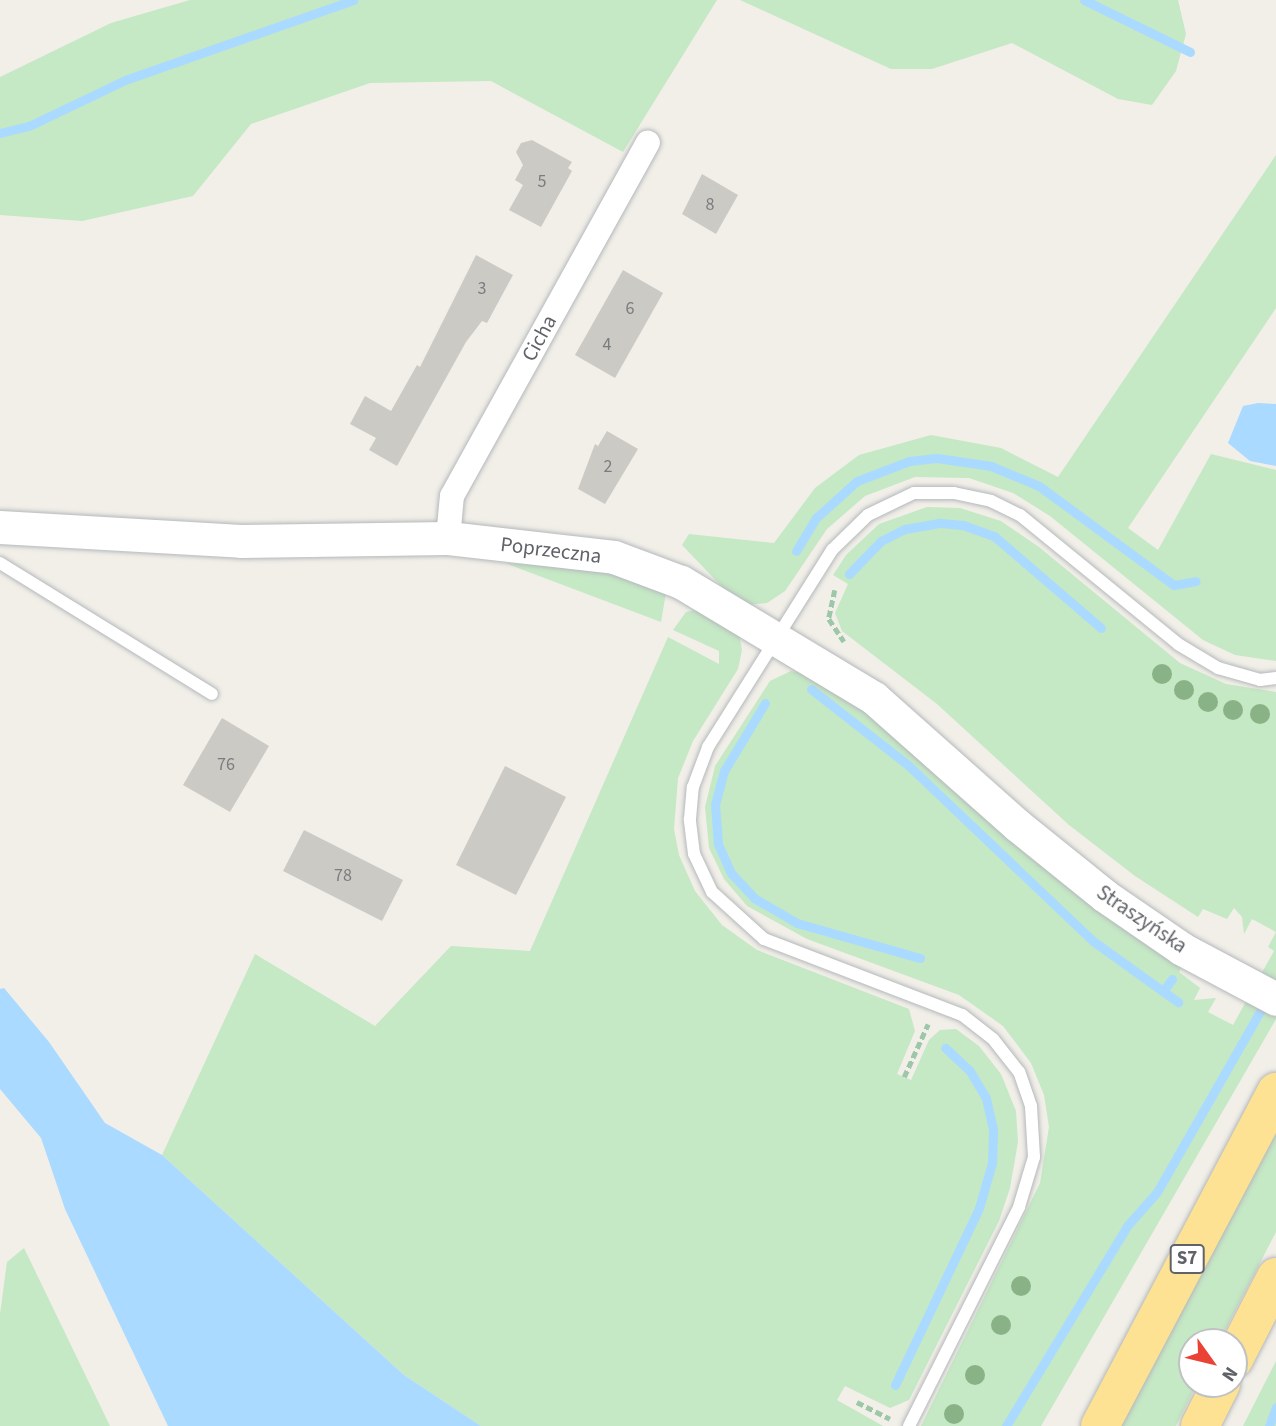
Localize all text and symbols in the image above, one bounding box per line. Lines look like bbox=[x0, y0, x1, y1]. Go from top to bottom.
house number: 5 bbox=[538, 171, 546, 193]
house number: 8 bbox=[706, 194, 714, 216]
house number: 3 bbox=[478, 278, 486, 300]
house number: 6 bbox=[626, 298, 634, 320]
street label: Cicha bbox=[516, 311, 562, 365]
house number: 4 bbox=[603, 334, 611, 356]
house number: 2 bbox=[604, 456, 612, 478]
street label: Poprzeczna bbox=[499, 531, 603, 569]
house number: 76 bbox=[217, 754, 235, 776]
house number: 78 bbox=[334, 865, 352, 887]
street label: Straszyńska bbox=[1092, 880, 1192, 958]
road number: S7 bbox=[1170, 1244, 1204, 1274]
north arrow bbox=[1178, 1328, 1248, 1398]
text: N bbox=[1214, 1361, 1244, 1387]

